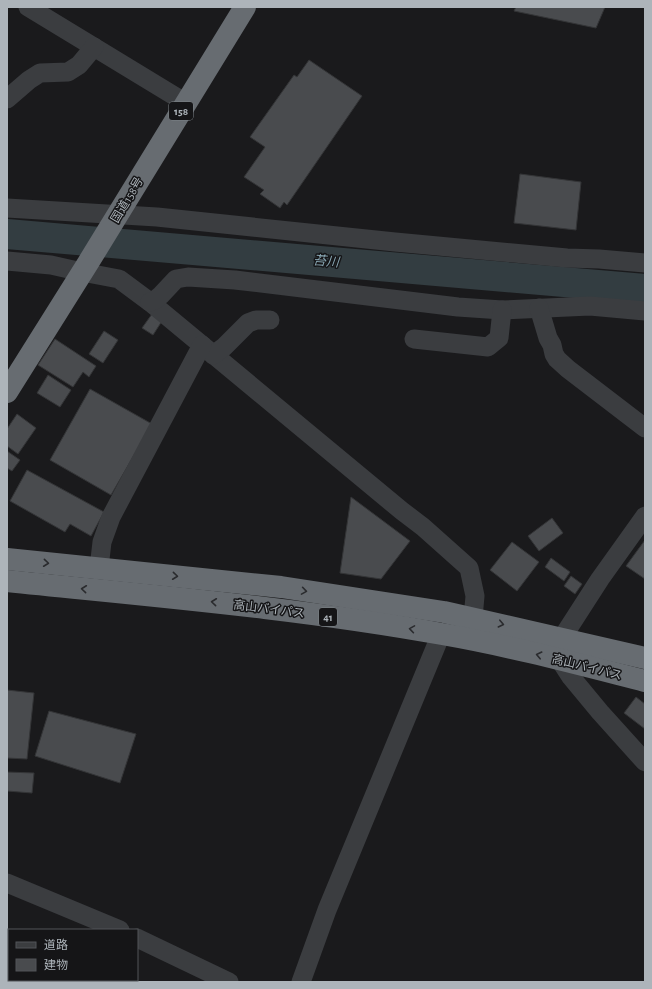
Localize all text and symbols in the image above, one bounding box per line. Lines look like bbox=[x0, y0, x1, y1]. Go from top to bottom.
road number: 158 bbox=[169, 102, 193, 120]
street label: 国道158号 bbox=[108, 175, 145, 225]
water label: 苔川 bbox=[312, 253, 342, 270]
one-way arrow bbox=[43, 558, 49, 567]
one-way arrow bbox=[172, 572, 178, 581]
one-way arrow bbox=[81, 585, 87, 594]
one-way arrow bbox=[301, 586, 307, 595]
one-way arrow bbox=[211, 598, 217, 607]
street label: 高山バイパス bbox=[233, 599, 305, 619]
road number: 41 bbox=[319, 608, 337, 626]
one-way arrow bbox=[498, 620, 505, 628]
one-way arrow bbox=[409, 625, 415, 634]
one-way arrow bbox=[536, 652, 542, 660]
street label: 高山バイパス bbox=[551, 652, 623, 682]
legend bbox=[8, 929, 138, 981]
text: 道路 bbox=[44, 938, 68, 951]
text: 建物 bbox=[44, 958, 68, 971]

